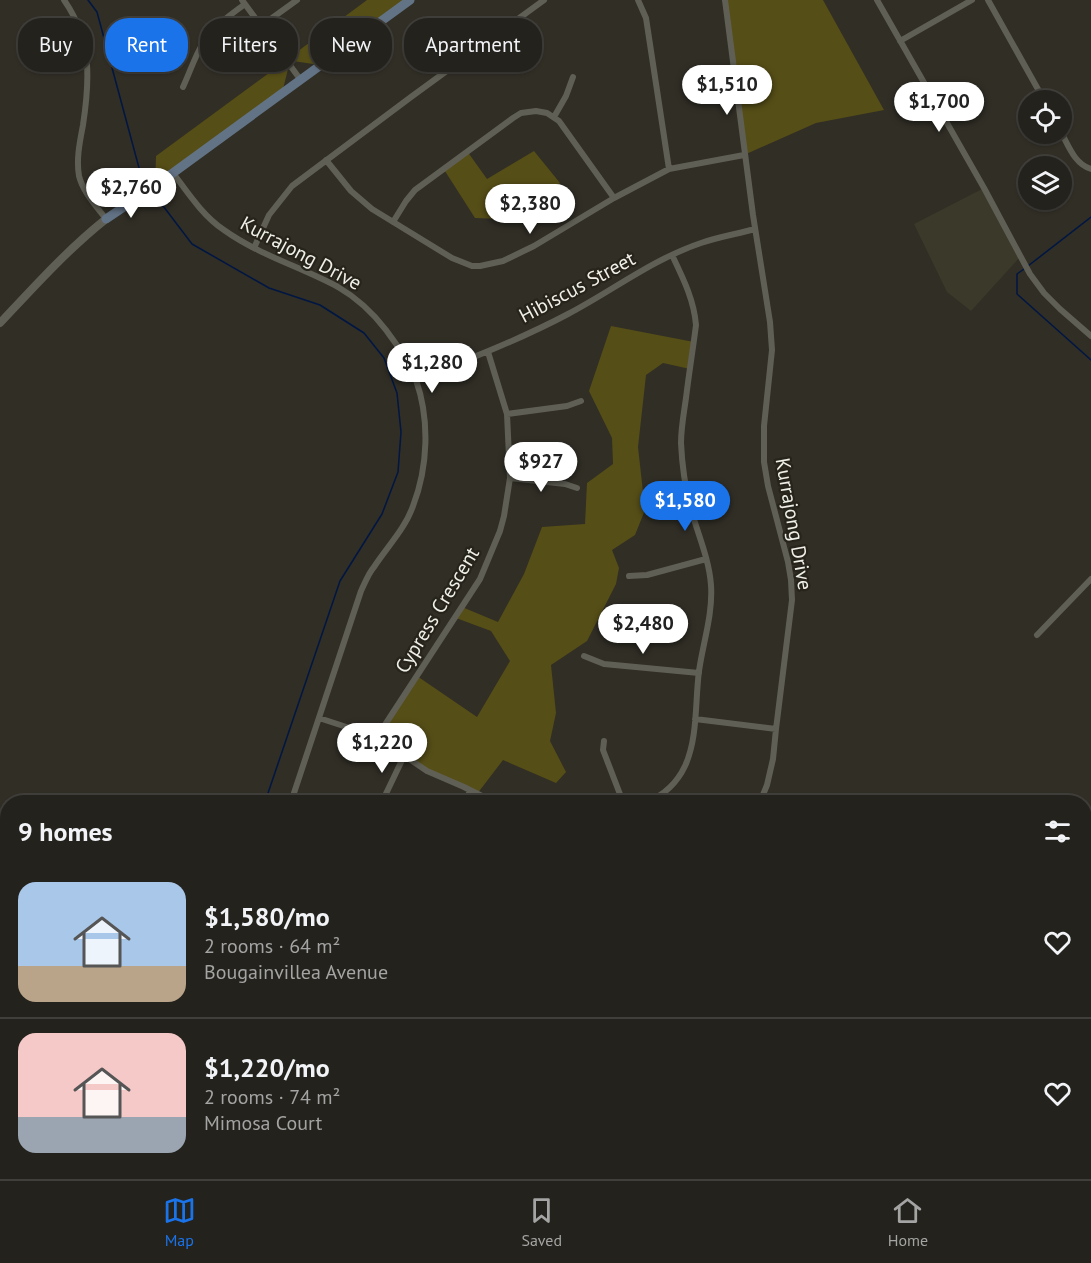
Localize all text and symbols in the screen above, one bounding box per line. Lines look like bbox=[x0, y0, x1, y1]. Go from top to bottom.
chip: Buy bbox=[18, 18, 93, 72]
chip: Rent bbox=[105, 18, 188, 72]
chip: Filters bbox=[200, 18, 298, 72]
chip: New bbox=[310, 18, 392, 72]
chip: Apartment bbox=[404, 18, 542, 72]
pin: $1,510 bbox=[678, 65, 776, 116]
text: $1,510 bbox=[696, 71, 758, 97]
pin: $1,700 bbox=[890, 82, 988, 133]
text: $1,700 bbox=[908, 88, 970, 114]
map controls bbox=[1018, 90, 1072, 210]
button: locate bbox=[1018, 90, 1072, 144]
button: layers bbox=[1018, 156, 1072, 210]
pin: $2,760 bbox=[82, 168, 180, 219]
text: $2,760 bbox=[100, 174, 162, 200]
pin: $2,380 bbox=[481, 184, 579, 235]
text: $2,380 bbox=[499, 190, 561, 216]
street label: Kurrajong Drive bbox=[236, 210, 366, 296]
street label: Hibiscus Street bbox=[514, 245, 640, 329]
pin: $1,280 bbox=[383, 343, 481, 394]
text: $1,280 bbox=[401, 349, 463, 375]
pin: $927 bbox=[505, 442, 577, 493]
text: $927 bbox=[518, 448, 564, 474]
street label: Kurrajong Drive bbox=[770, 456, 818, 592]
pin: $1,580 bbox=[636, 481, 734, 532]
text: $1,580 bbox=[654, 487, 716, 513]
street label: Cypress Crescent bbox=[389, 542, 485, 678]
pin: $2,480 bbox=[594, 604, 692, 655]
text: $2,480 bbox=[612, 610, 674, 636]
pin: $1,220 bbox=[333, 723, 431, 774]
text: $1,220 bbox=[351, 729, 413, 755]
text: 9 homes bbox=[18, 815, 113, 848]
icon: filters bbox=[1041, 815, 1074, 848]
text: $1,580/mo bbox=[204, 900, 330, 933]
icon: home bbox=[66, 906, 138, 978]
icon: heart bbox=[1041, 926, 1074, 959]
text: 2 rooms · 64 m² bbox=[204, 933, 340, 959]
text: Bougainvillea Avenue bbox=[204, 959, 388, 985]
text: $1,220/mo bbox=[204, 1051, 330, 1084]
icon: home bbox=[66, 1057, 138, 1129]
icon: heart bbox=[1041, 1077, 1074, 1110]
text: 2 rooms · 74 m² bbox=[204, 1084, 340, 1110]
text: Mimosa Court bbox=[204, 1110, 322, 1136]
tab: Map bbox=[163, 1194, 196, 1250]
tab: Saved bbox=[521, 1194, 562, 1250]
tab: Home bbox=[888, 1194, 928, 1250]

